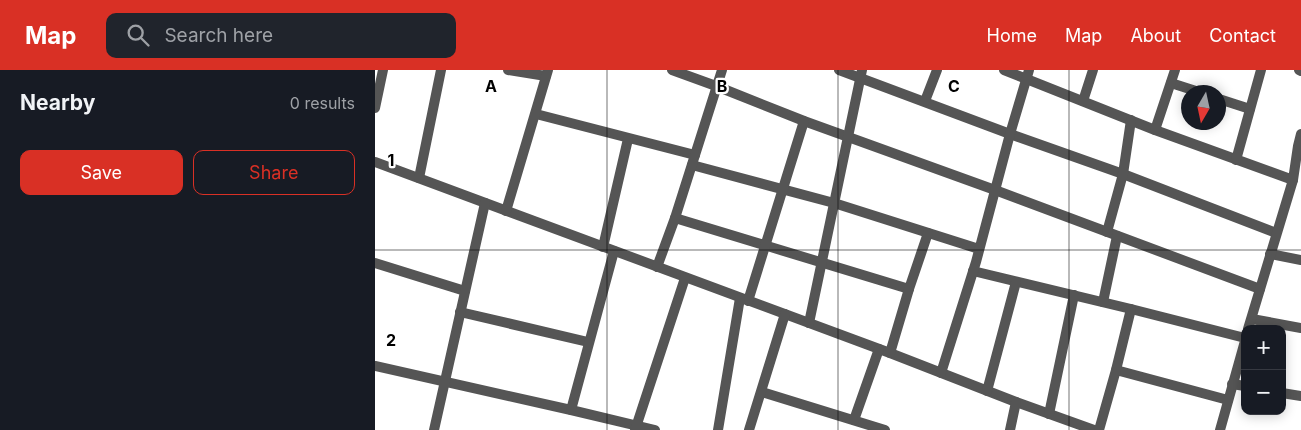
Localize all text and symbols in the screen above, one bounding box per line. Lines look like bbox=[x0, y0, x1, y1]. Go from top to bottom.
search box bbox=[106, 13, 456, 58]
text: Map bbox=[25, 21, 76, 50]
icon: search bbox=[124, 21, 152, 49]
text: Search here bbox=[164, 24, 273, 47]
text: Home bbox=[987, 25, 1037, 46]
text: Map bbox=[1065, 25, 1102, 46]
text: About bbox=[1130, 25, 1181, 46]
text: Contact bbox=[1209, 25, 1276, 46]
text: A bbox=[485, 76, 497, 96]
text: B bbox=[717, 76, 727, 96]
text: C bbox=[948, 76, 960, 96]
north arrow bbox=[1181, 85, 1226, 130]
text: Nearby bbox=[20, 90, 95, 115]
text: 0 results bbox=[290, 93, 355, 113]
button: Save bbox=[20, 150, 183, 195]
button: Share bbox=[193, 150, 355, 195]
text: 1 bbox=[388, 150, 394, 170]
map controls bbox=[1241, 325, 1286, 415]
button: + bbox=[1241, 325, 1286, 370]
text: 2 bbox=[386, 330, 396, 350]
button: − bbox=[1241, 370, 1286, 415]

